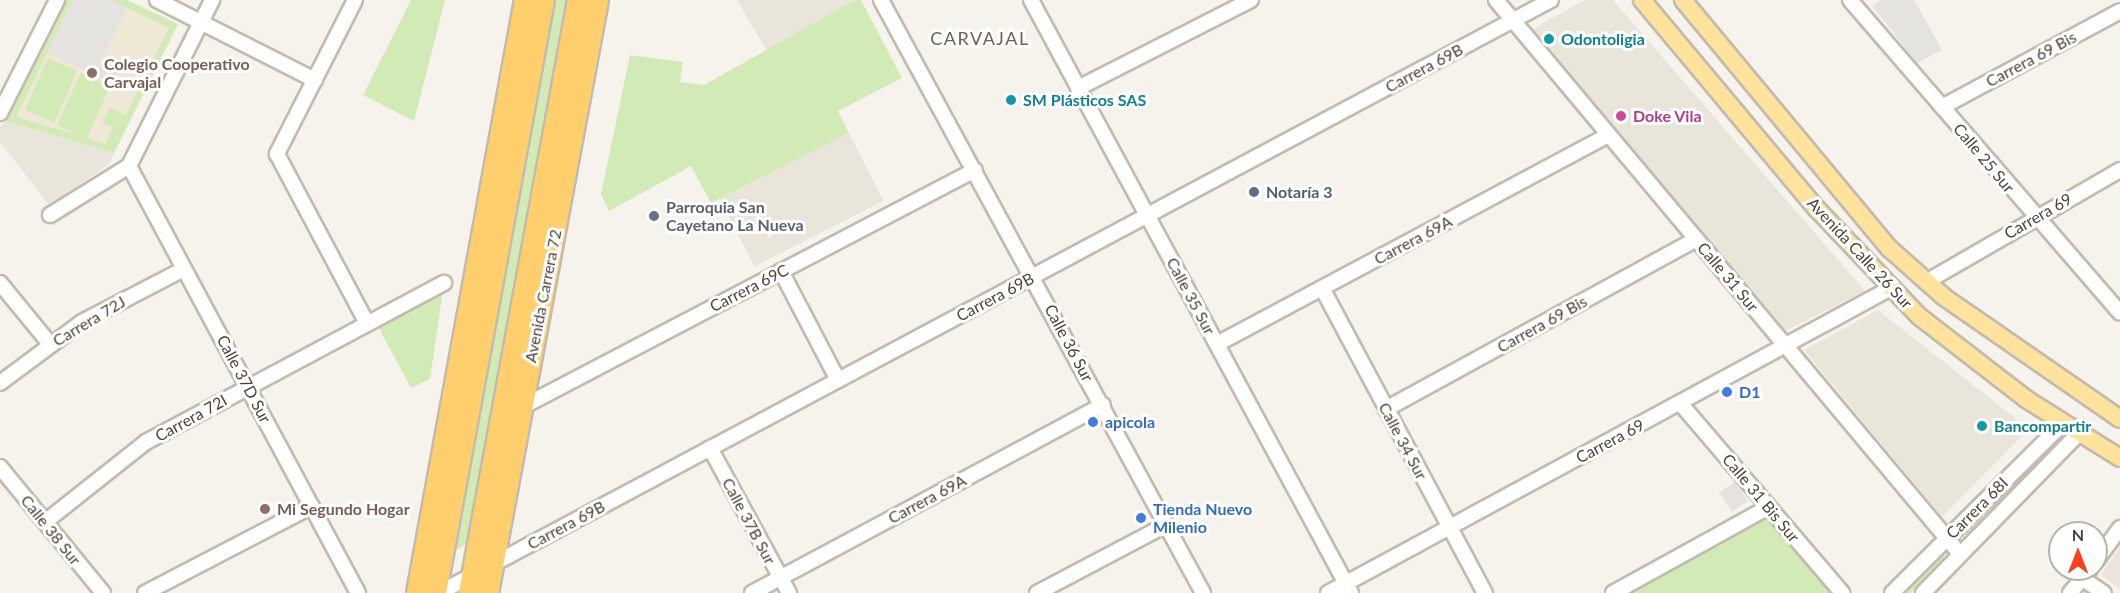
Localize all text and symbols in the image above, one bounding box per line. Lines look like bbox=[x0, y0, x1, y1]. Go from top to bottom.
district label: CARVAJAL bbox=[930, 27, 1030, 49]
street label: Carrera 69 Bis bbox=[1982, 27, 2080, 91]
place label: Odontoligia bbox=[1561, 29, 1645, 49]
marker: Odontoligia bbox=[1542, 32, 1556, 46]
street label: Carrera 69B bbox=[1382, 40, 1466, 96]
place label: Colegio Cooperativo Carvajal bbox=[104, 54, 250, 92]
marker: Colegio Cooperativo Carvajal bbox=[85, 66, 99, 80]
place label: SM Plásticos SAS bbox=[1023, 90, 1146, 110]
marker: SM Plásticos SAS bbox=[1004, 93, 1018, 107]
place label: Doke Vila bbox=[1633, 106, 1702, 126]
marker: Doke Vila bbox=[1614, 109, 1628, 123]
street label: Calle 25 Sur bbox=[1949, 119, 2019, 197]
place label: Notaría 3 bbox=[1266, 182, 1333, 202]
marker: Notaría 3 bbox=[1247, 185, 1261, 199]
street label: Carrera 69 bbox=[2001, 189, 2075, 243]
street label: Avenida Calle 26 Sur bbox=[1803, 193, 1917, 313]
place label: Parroquia San Cayetano La Nueva bbox=[666, 197, 804, 235]
marker: Parroquia San Cayetano La Nueva bbox=[647, 209, 661, 223]
street label: Carrera 69A bbox=[1371, 211, 1455, 269]
street label: Avenida Carrera 72 bbox=[521, 228, 565, 364]
street label: Calle 31 Sur bbox=[1693, 238, 1763, 316]
street label: Calle 35 Sur bbox=[1163, 254, 1219, 338]
street label: Carrera 69C bbox=[707, 260, 791, 316]
street label: Carrera 69B bbox=[953, 269, 1037, 325]
street label: Carrera 69 Bis bbox=[1494, 291, 1590, 357]
street label: Carrera 72J bbox=[49, 292, 129, 350]
street label: Calle 36 Sur bbox=[1041, 301, 1097, 385]
street label: Calle 37D Sur bbox=[213, 332, 275, 426]
place label: D1 bbox=[1739, 382, 1760, 402]
marker: D1 bbox=[1720, 385, 1734, 399]
street label: Carrera 72I bbox=[152, 390, 230, 446]
street label: Calle 34 Sur bbox=[1375, 399, 1431, 483]
place label: apicola bbox=[1105, 412, 1155, 432]
marker: apicola bbox=[1086, 415, 1100, 429]
street label: Carrera 69 bbox=[1573, 415, 1647, 467]
place label: Bancompartir bbox=[1994, 416, 2091, 436]
marker: Bancompartir bbox=[1975, 419, 1989, 433]
street label: Calle 31 Bis Sur bbox=[1718, 450, 1804, 546]
street label: Carrera 69A bbox=[885, 470, 969, 528]
street label: Carrera 68I bbox=[1942, 473, 2012, 543]
street label: Calle 37B Sur bbox=[718, 475, 780, 567]
street label: Calle 38 Sur bbox=[17, 491, 85, 569]
street label: Carrera 69B bbox=[524, 497, 608, 553]
place label: Mi Segundo Hogar bbox=[277, 499, 410, 519]
place label: Tienda Nuevo Milenio bbox=[1153, 499, 1252, 537]
marker: Mi Segundo Hogar bbox=[258, 502, 272, 516]
marker: Tienda Nuevo Milenio bbox=[1134, 511, 1148, 525]
north arrow bbox=[2048, 521, 2108, 581]
text: N bbox=[2072, 525, 2084, 544]

